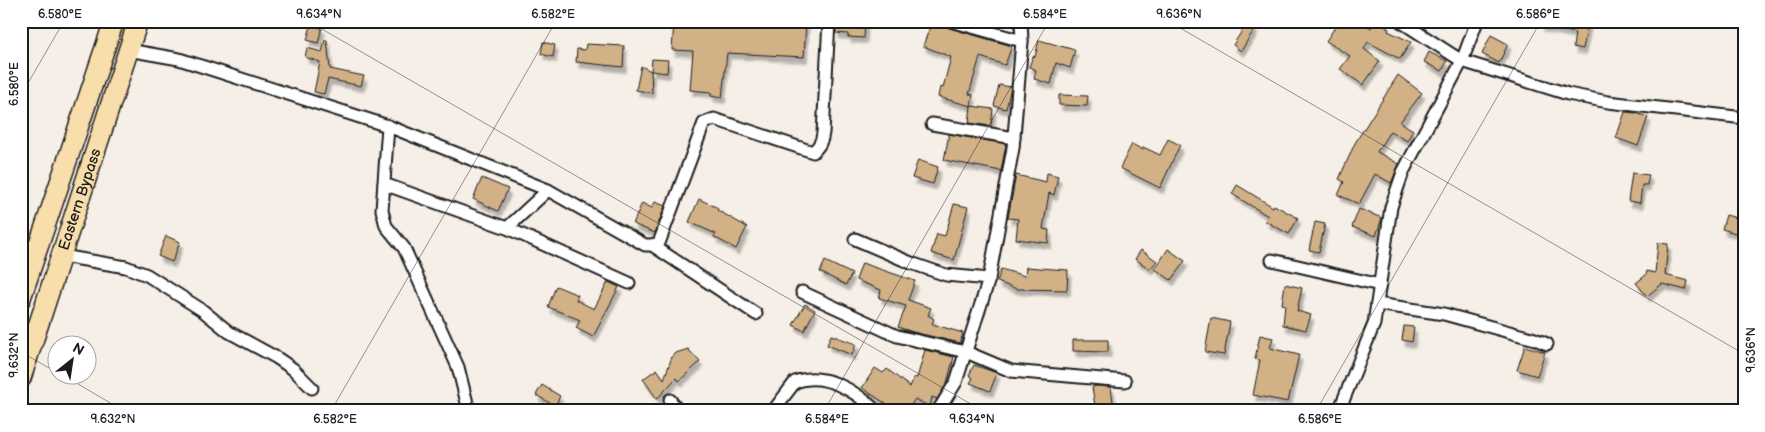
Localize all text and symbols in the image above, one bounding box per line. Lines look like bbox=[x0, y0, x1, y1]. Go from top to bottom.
text: 6.580°E bbox=[38, 7, 82, 22]
text: 9.634°N bbox=[296, 7, 342, 22]
text: 6.582°E bbox=[531, 7, 575, 22]
text: 6.584°E bbox=[1023, 7, 1067, 22]
text: 9.636°N bbox=[1156, 7, 1202, 22]
text: 6.586°E bbox=[1516, 7, 1560, 22]
text: 6.580°E bbox=[7, 62, 22, 106]
street label: Eastern Bypass bbox=[54, 145, 105, 253]
text: 9.636°N bbox=[1744, 327, 1759, 373]
text: 9.632°N bbox=[7, 332, 22, 378]
north arrow bbox=[48, 334, 98, 384]
text: N bbox=[69, 339, 87, 359]
text: 9.632°N bbox=[90, 412, 136, 427]
text: 6.582°E bbox=[313, 412, 357, 427]
text: 6.584°E bbox=[805, 412, 849, 427]
text: 9.634°N bbox=[949, 412, 995, 427]
text: 6.586°E bbox=[1298, 412, 1342, 427]

